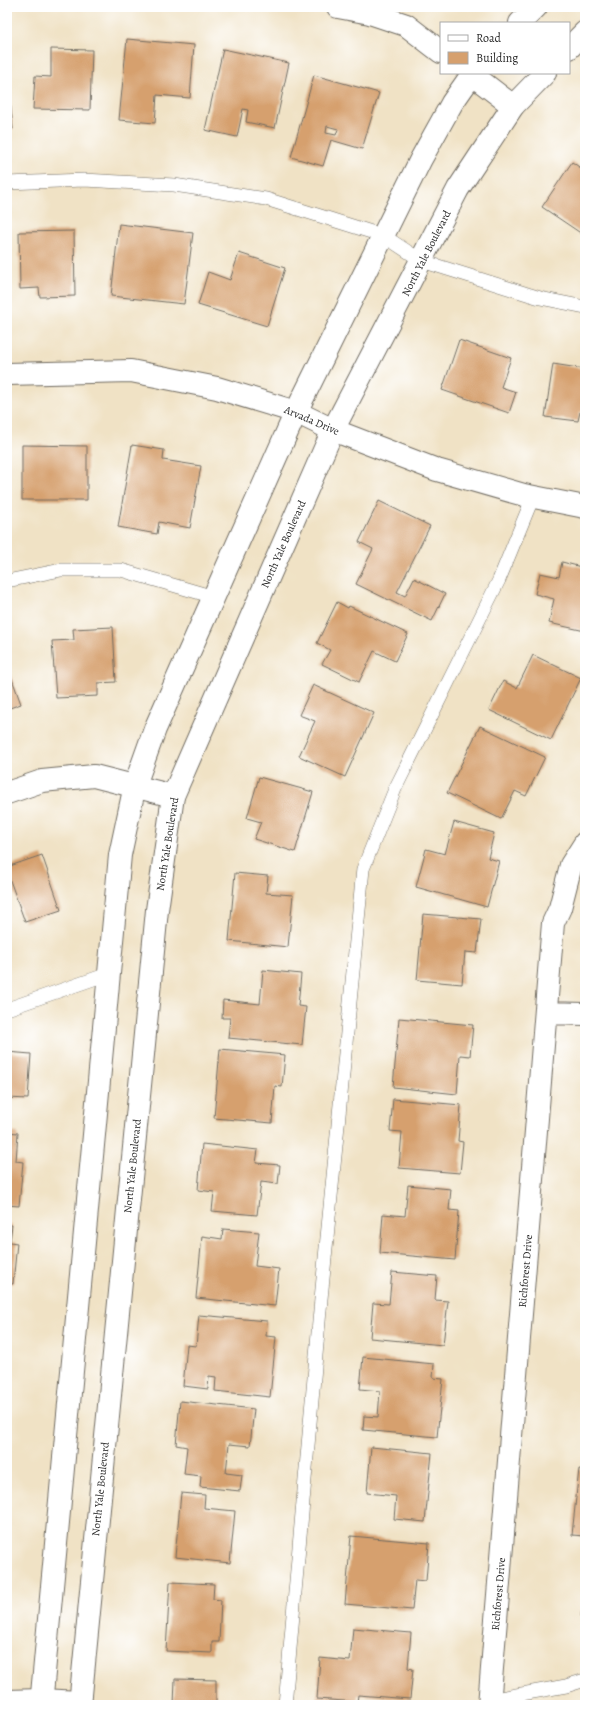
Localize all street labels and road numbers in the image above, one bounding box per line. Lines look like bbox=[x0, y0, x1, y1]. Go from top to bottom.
street label: North Yale Boulevard bbox=[398, 208, 455, 299]
street label: Arvada Drive bbox=[281, 402, 342, 439]
street label: North Yale Boulevard bbox=[257, 498, 310, 590]
street label: North Yale Boulevard bbox=[153, 796, 182, 892]
street label: North Yale Boulevard bbox=[120, 1118, 145, 1214]
street label: Richforest Drive bbox=[515, 1234, 536, 1308]
street label: North Yale Boulevard bbox=[88, 1441, 113, 1537]
street label: Richforest Drive bbox=[488, 1557, 509, 1631]

